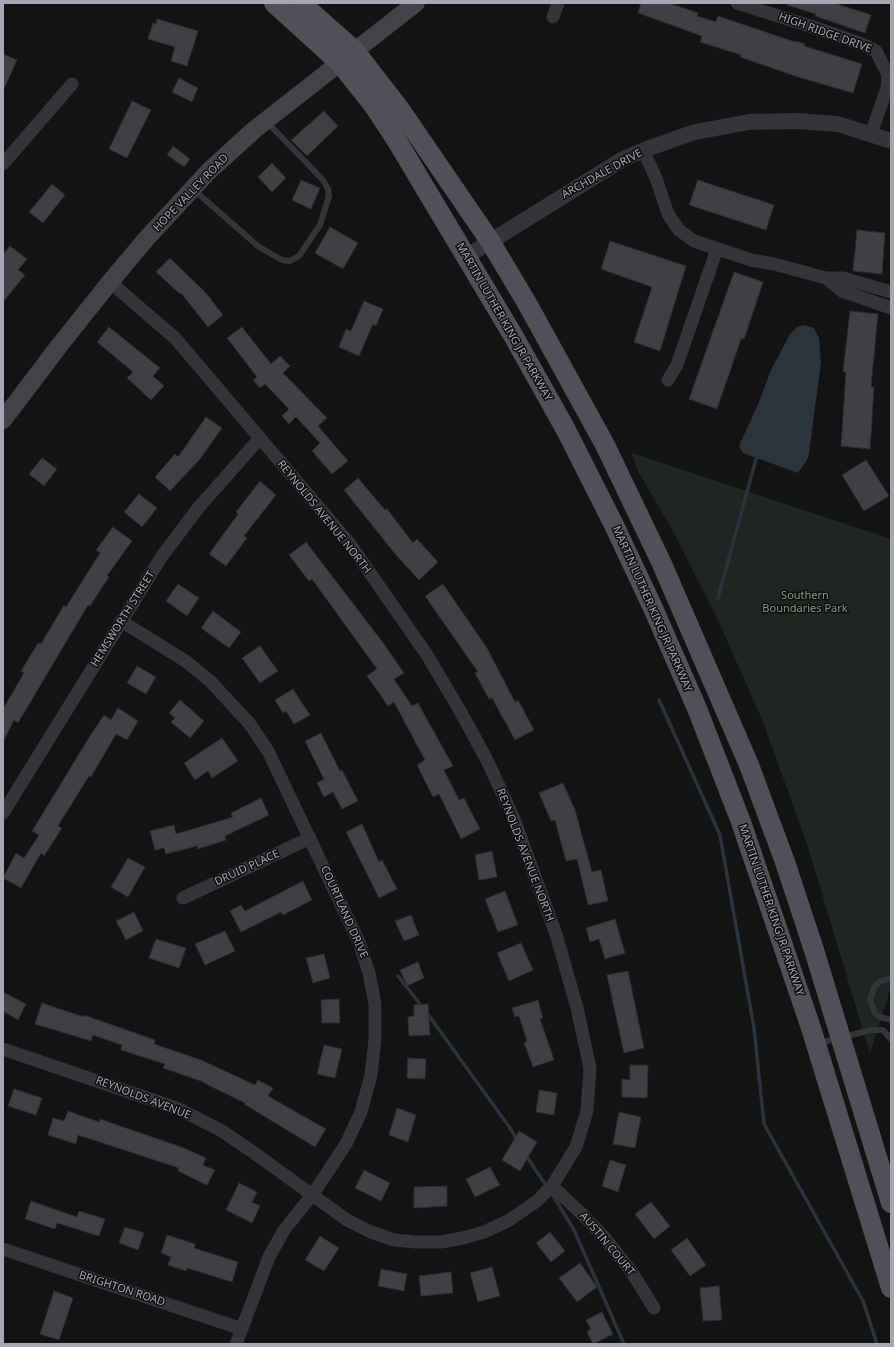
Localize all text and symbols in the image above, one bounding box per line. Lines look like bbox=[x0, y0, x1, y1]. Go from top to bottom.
street label: HIGH RIDGE DRIVE bbox=[777, 10, 873, 56]
street label: ARCHDALE DRIVE bbox=[559, 146, 645, 202]
street label: HOPE VALLEY ROAD bbox=[151, 152, 231, 234]
street label: MARTIN LUTHER KING JR PARKWAY bbox=[453, 241, 555, 403]
street label: REYNOLDS AVENUE NORTH bbox=[274, 458, 374, 576]
street label: MARTIN LUTHER KING JR PARKWAY bbox=[609, 524, 695, 694]
street label: HEMSWORTH STREET bbox=[88, 569, 158, 669]
park label: Southern Boundaries Park bbox=[762, 589, 848, 615]
street label: REYNOLDS AVENUE NORTH bbox=[493, 787, 557, 923]
street label: MARTIN LUTHER KING JR PARKWAY bbox=[735, 823, 807, 997]
street label: DRUID PLACE bbox=[213, 847, 281, 889]
street label: COURTLAND DRIVE bbox=[318, 864, 370, 960]
street label: REYNOLDS AVENUE bbox=[94, 1074, 192, 1122]
street label: AUSTIN COURT bbox=[577, 1210, 637, 1278]
street label: BRIGHTON ROAD bbox=[77, 1269, 167, 1309]

